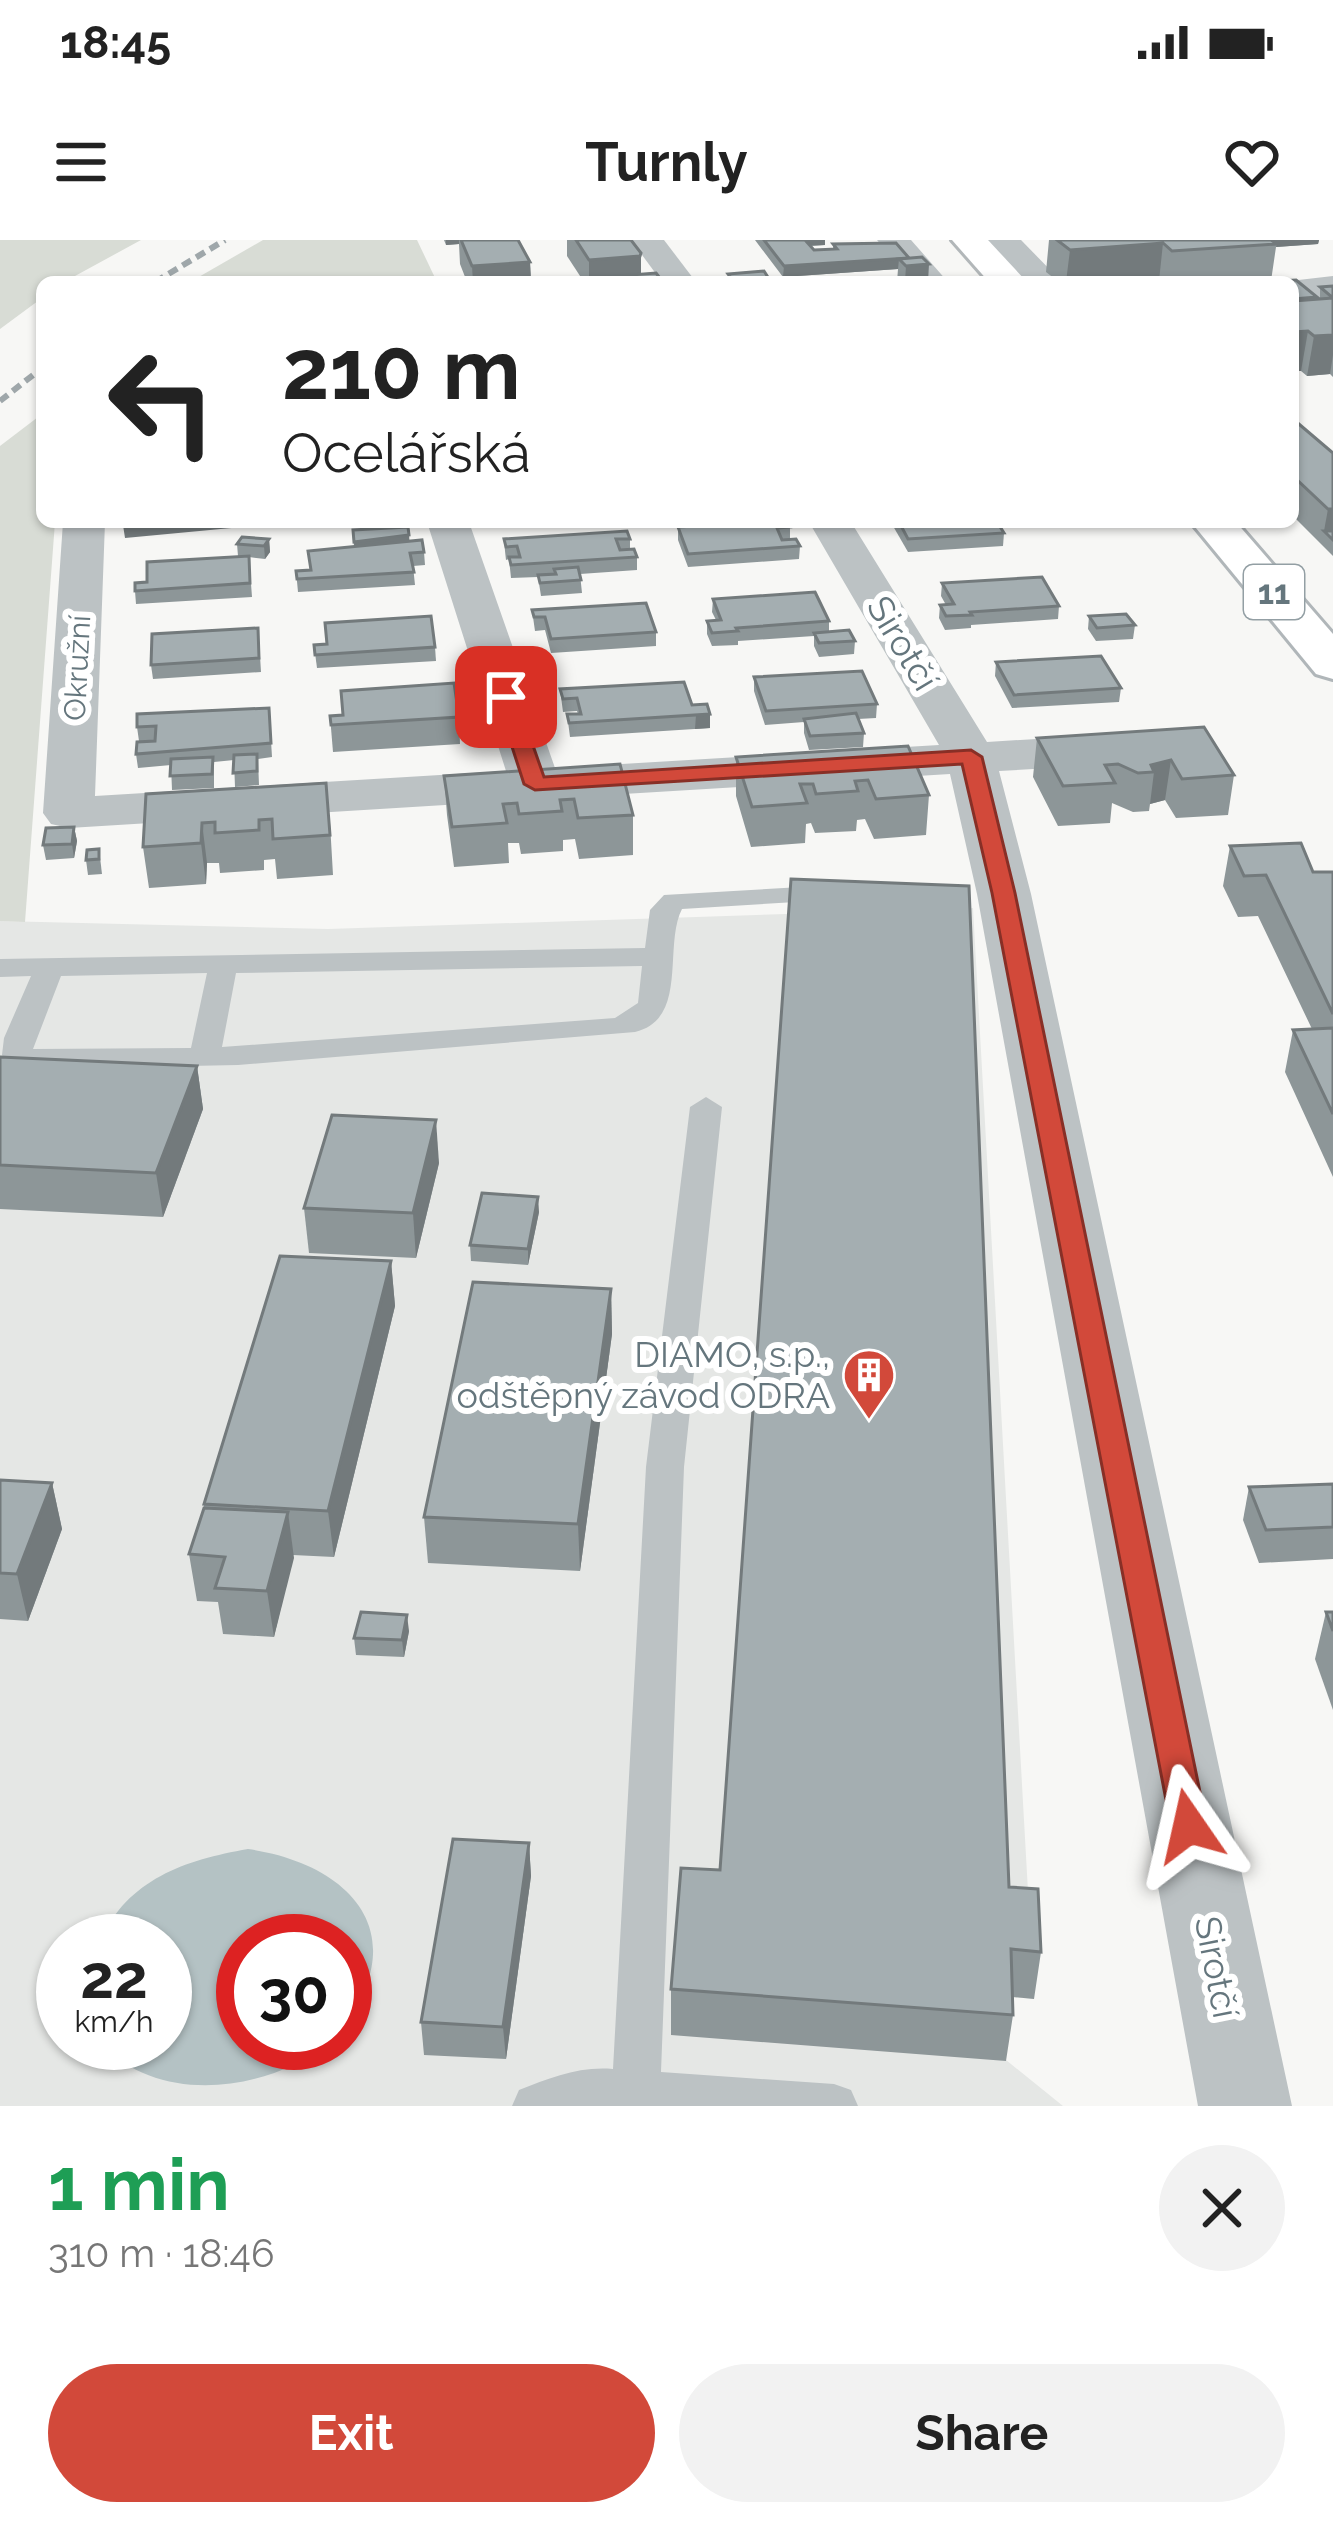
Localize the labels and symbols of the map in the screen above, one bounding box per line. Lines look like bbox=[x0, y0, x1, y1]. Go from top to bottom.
road number: 11 bbox=[1244, 565, 1304, 619]
street label: Sirotčí bbox=[859, 588, 947, 698]
street label: Okružní bbox=[57, 614, 97, 722]
pin bbox=[455, 646, 557, 748]
place label: DIAMO, s.p., odštěpný závod ODRA bbox=[457, 1333, 830, 1416]
building icon: DIAMO, s.p., odštěpný závod ODRA bbox=[841, 1347, 897, 1421]
position arrow bbox=[1126, 1763, 1252, 1889]
street label: Sirotčí bbox=[1187, 1913, 1247, 2021]
speed limit sign: 30 bbox=[216, 1914, 372, 2070]

